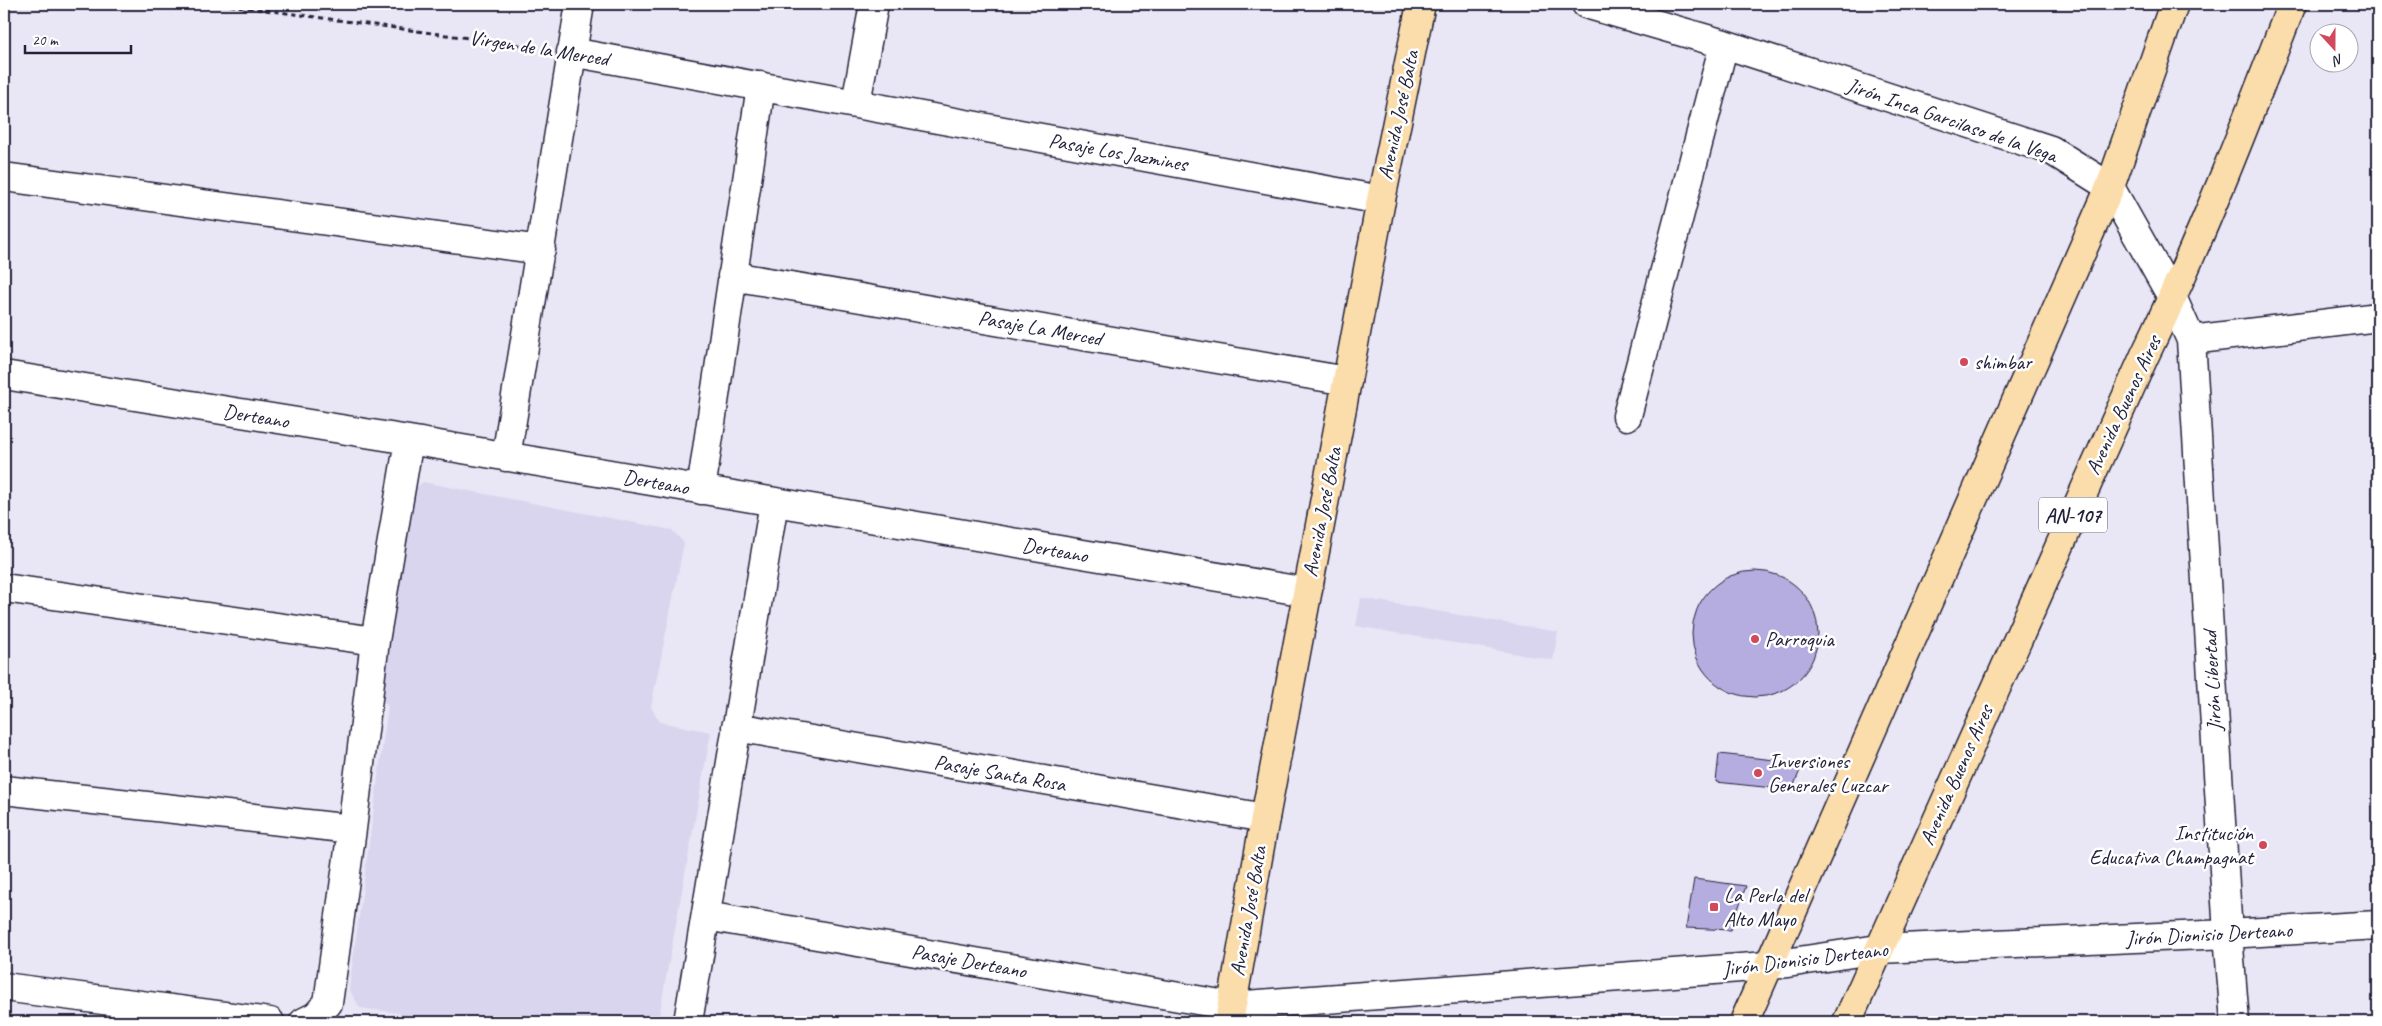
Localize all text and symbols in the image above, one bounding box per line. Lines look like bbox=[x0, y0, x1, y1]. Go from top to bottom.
scale bar bbox=[25, 22, 131, 54]
north arrow bbox=[2310, 22, 2360, 72]
street label: Virgen de la Merced bbox=[468, 24, 614, 72]
text: 20 m bbox=[32, 31, 59, 50]
street label: Avenida José Balta bbox=[1372, 47, 1425, 182]
text: N bbox=[2329, 50, 2346, 70]
street label: Jirón Inca Garcilaso de la Vega bbox=[1843, 72, 2063, 169]
street label: Pasaje Los Jazmines bbox=[1047, 127, 1191, 177]
street label: Pasaje La Merced bbox=[976, 304, 1107, 352]
street label: Avenida Buenos Aires bbox=[2079, 330, 2167, 479]
place label: shimbar bbox=[1974, 349, 2033, 375]
marker: shimbar bbox=[1958, 356, 1970, 368]
street label: Derteano bbox=[221, 398, 292, 434]
street label: Avenida José Balta bbox=[1297, 444, 1348, 579]
street label: Derteano bbox=[621, 463, 692, 501]
road number: AN-107 bbox=[2039, 498, 2107, 532]
street label: Derteano bbox=[1020, 531, 1091, 569]
place label: Parroquia bbox=[1765, 626, 1835, 652]
street label: Jirón Libertad bbox=[2196, 626, 2228, 733]
marker: Parroquia bbox=[1749, 633, 1761, 645]
street label: Avenida Buenos Aires bbox=[1914, 699, 1999, 849]
place label: Inversiones Generales Luzcar bbox=[1768, 748, 1890, 798]
street label: Pasaje Santa Rosa bbox=[932, 749, 1070, 798]
marker: Inversiones Generales Luzcar bbox=[1752, 767, 1764, 779]
place label: Institución Educativa Champagnat bbox=[2089, 820, 2255, 870]
marker: Institución Educativa Champagnat bbox=[2257, 839, 2269, 851]
street label: Avenida José Balta bbox=[1224, 843, 1272, 978]
place label: La Perla del Alto Mayo bbox=[1724, 882, 1811, 932]
marker: La Perla del Alto Mayo bbox=[1708, 901, 1720, 913]
street label: Jirón Dionisio Derteano bbox=[2124, 917, 2294, 951]
street label: Jirón Dionisio Derteano bbox=[1720, 936, 1891, 982]
street label: Pasaje Derteano bbox=[910, 938, 1030, 984]

